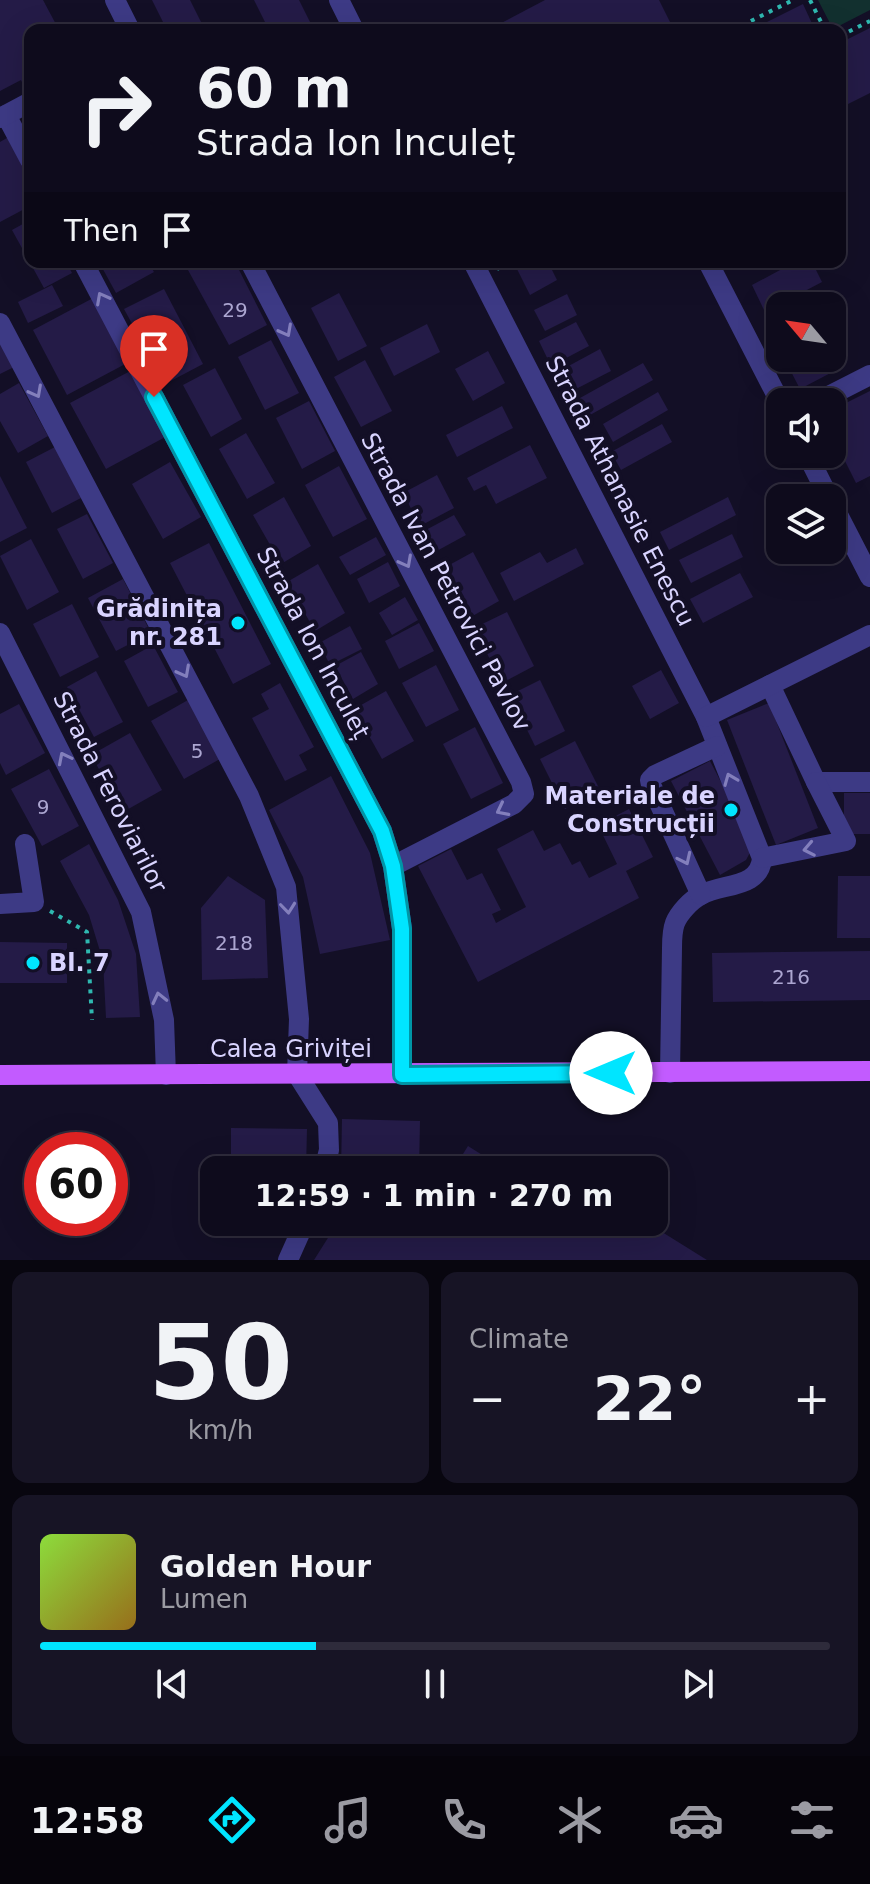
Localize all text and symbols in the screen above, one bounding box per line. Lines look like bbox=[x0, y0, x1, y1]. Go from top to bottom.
text: 60 m bbox=[196, 55, 352, 120]
icon: right bbox=[64, 56, 168, 160]
text: Strada Ion Inculeț bbox=[196, 122, 515, 163]
icon: arrive bbox=[155, 208, 199, 252]
text: Then bbox=[64, 213, 139, 248]
one-way arrow bbox=[97, 292, 112, 307]
north arrow bbox=[766, 292, 846, 372]
map controls bbox=[766, 292, 846, 564]
house number: 29 bbox=[222, 298, 248, 322]
pin bbox=[120, 315, 188, 397]
one-way arrow bbox=[277, 323, 292, 338]
icon: arrive bbox=[132, 327, 176, 371]
street label: Strada Athanasie Enescu bbox=[540, 351, 700, 631]
one-way arrow bbox=[27, 384, 42, 399]
button: sound bbox=[766, 388, 846, 468]
street label: Strada Ivan Petrovici Pavlov bbox=[355, 428, 537, 736]
button: layers bbox=[766, 484, 846, 564]
street label: Strada Ion Inculeț bbox=[251, 542, 375, 744]
one-way arrow bbox=[397, 553, 412, 568]
place label: Grădinița nr. 281 bbox=[96, 595, 222, 651]
marker: Grădinița nr. 281 bbox=[229, 614, 247, 632]
one-way arrow bbox=[174, 664, 189, 678]
street label: Strada Feroviarilor bbox=[47, 687, 173, 897]
house number: 5 bbox=[191, 739, 203, 763]
one-way arrow bbox=[58, 751, 74, 766]
one-way arrow bbox=[724, 773, 740, 787]
place label: Materiale de Construcții bbox=[545, 782, 715, 838]
house number: 9 bbox=[37, 795, 49, 819]
one-way arrow bbox=[496, 801, 510, 816]
marker: Materiale de Construcții bbox=[722, 801, 740, 819]
one-way arrow bbox=[802, 839, 815, 856]
one-way arrow bbox=[675, 851, 691, 866]
one-way arrow bbox=[280, 902, 297, 915]
house number: 218 bbox=[215, 931, 253, 955]
place label: Bl. 7 bbox=[49, 949, 110, 977]
marker: Bl. 7 bbox=[24, 954, 42, 972]
house number: 216 bbox=[772, 965, 810, 989]
one-way arrow bbox=[152, 991, 169, 1005]
position arrow bbox=[569, 1031, 653, 1115]
street label: Calea Griviței bbox=[210, 1035, 372, 1063]
speed limit sign: 60 bbox=[24, 1132, 128, 1236]
text: 12:59 · 1 min · 270 m bbox=[255, 1178, 613, 1213]
text: 50 bbox=[148, 1302, 293, 1424]
text: Climate bbox=[469, 1324, 569, 1354]
text: 22° bbox=[593, 1364, 706, 1434]
text: − bbox=[469, 1373, 506, 1424]
text: + bbox=[793, 1373, 830, 1424]
text: km/h bbox=[188, 1415, 253, 1445]
text: Golden Hour bbox=[160, 1549, 371, 1584]
text: Lumen bbox=[160, 1584, 248, 1614]
icon: previous bbox=[150, 1662, 194, 1706]
icon: pause bbox=[413, 1662, 457, 1706]
icon: next bbox=[676, 1662, 720, 1706]
icon: directions bbox=[204, 1792, 260, 1848]
icon: music bbox=[320, 1792, 376, 1848]
icon: phone bbox=[436, 1792, 492, 1848]
icon: climate bbox=[552, 1792, 608, 1848]
icon: car bbox=[668, 1792, 724, 1848]
icon: filters bbox=[784, 1792, 840, 1848]
text: 12:58 bbox=[30, 1800, 145, 1841]

